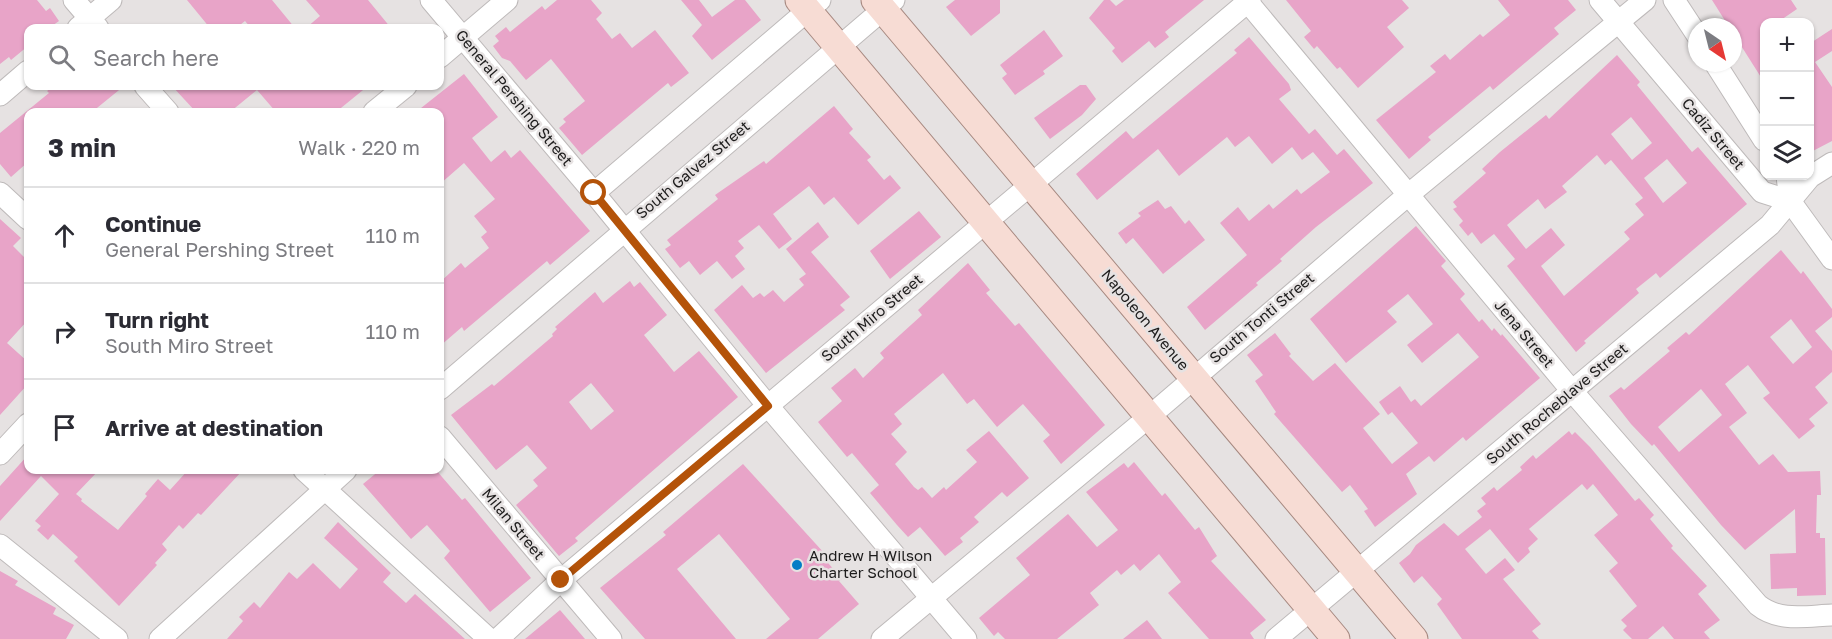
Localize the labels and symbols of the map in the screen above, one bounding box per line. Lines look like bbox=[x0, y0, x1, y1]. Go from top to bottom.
north arrow bbox=[1688, 18, 1742, 72]
street label: General Pershing Street bbox=[453, 26, 577, 169]
street label: Cadiz Street bbox=[1679, 94, 1749, 173]
street label: South Galvez Street bbox=[632, 116, 753, 222]
route start bbox=[580, 179, 606, 205]
street label: Napoleon Avenue bbox=[1098, 265, 1193, 374]
street label: South Tonti Street bbox=[1205, 268, 1317, 366]
street label: South Miro Street bbox=[817, 270, 926, 365]
street label: Jena Street bbox=[1491, 296, 1558, 371]
street label: South Rocheblave Street bbox=[1482, 339, 1631, 468]
street label: Milan Street bbox=[479, 484, 549, 563]
place label: Andrew H Wilson Charter School bbox=[809, 546, 932, 581]
marker: Andrew H Wilson Charter School bbox=[790, 558, 804, 572]
route end bbox=[547, 566, 573, 592]

